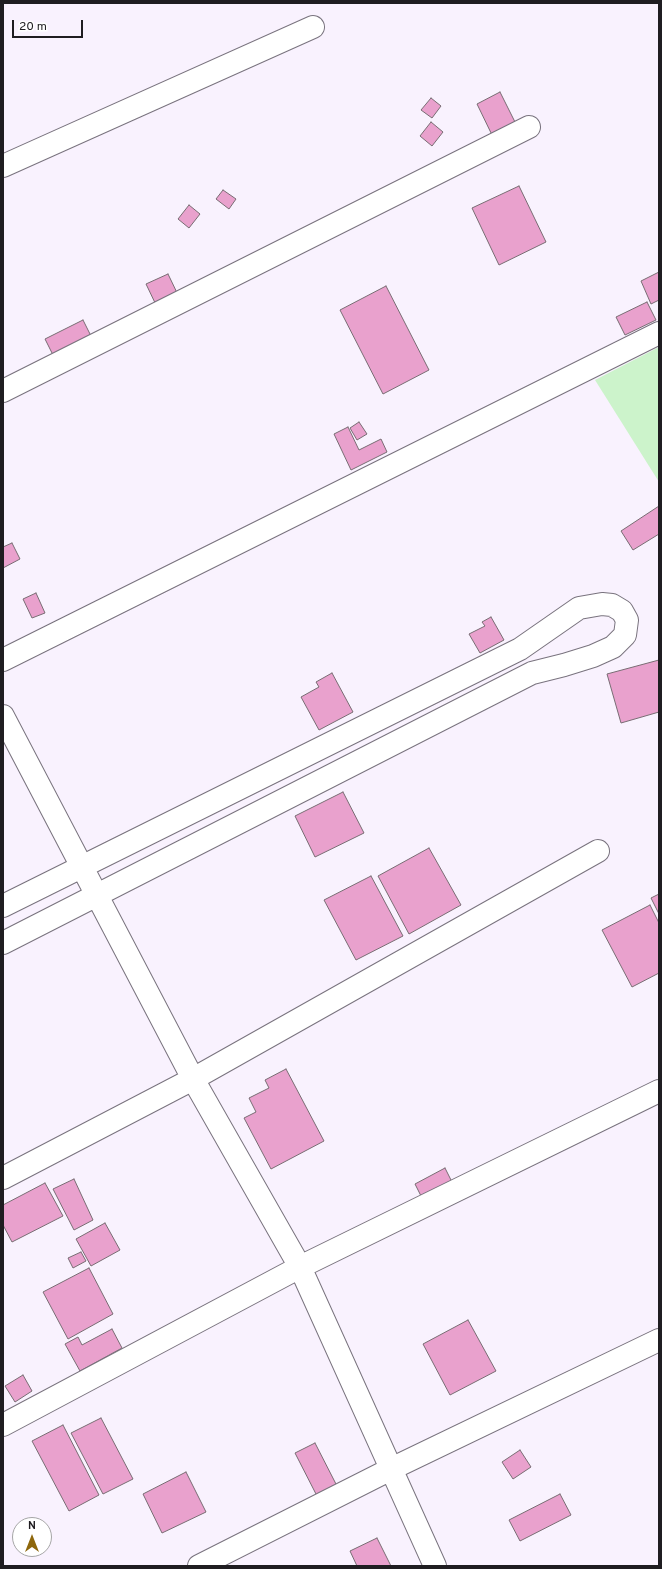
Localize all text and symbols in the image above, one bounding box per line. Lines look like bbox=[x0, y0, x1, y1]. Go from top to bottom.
scale bar bbox=[14, 12, 85, 38]
text: 20 m bbox=[19, 19, 47, 35]
north arrow bbox=[12, 1517, 52, 1557]
text: N bbox=[28, 1519, 36, 1533]

